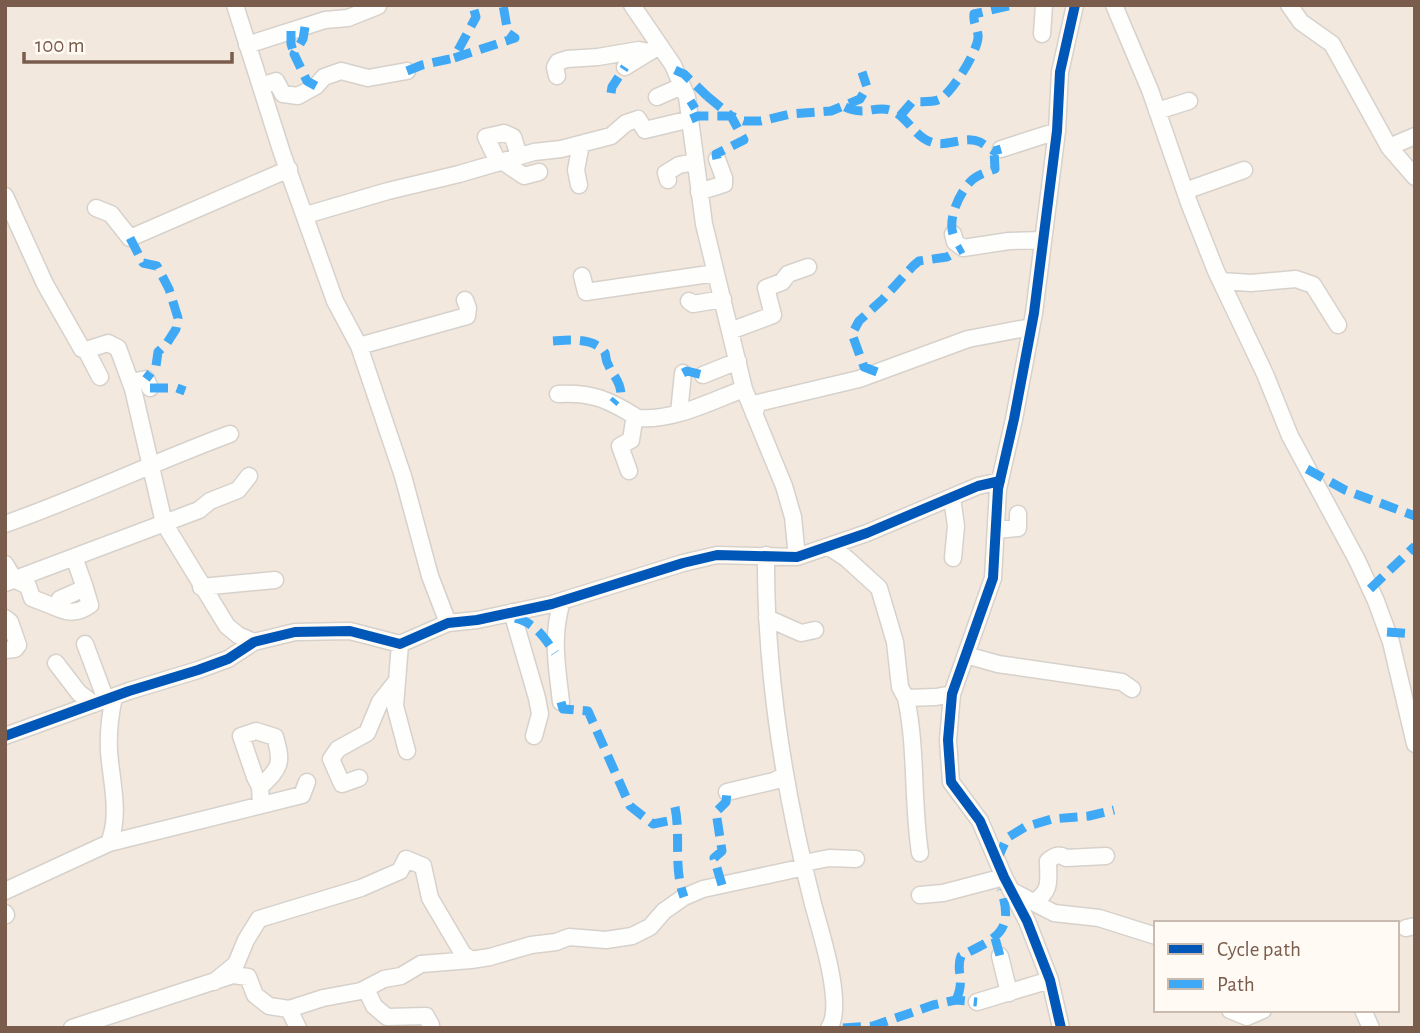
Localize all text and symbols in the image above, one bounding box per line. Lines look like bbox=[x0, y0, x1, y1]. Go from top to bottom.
scale bar bbox=[24, 21, 233, 65]
text: 100 m bbox=[35, 35, 85, 56]
legend bbox=[1154, 921, 1399, 1012]
text: Cycle path bbox=[1217, 939, 1301, 960]
text: Path bbox=[1217, 974, 1255, 995]

